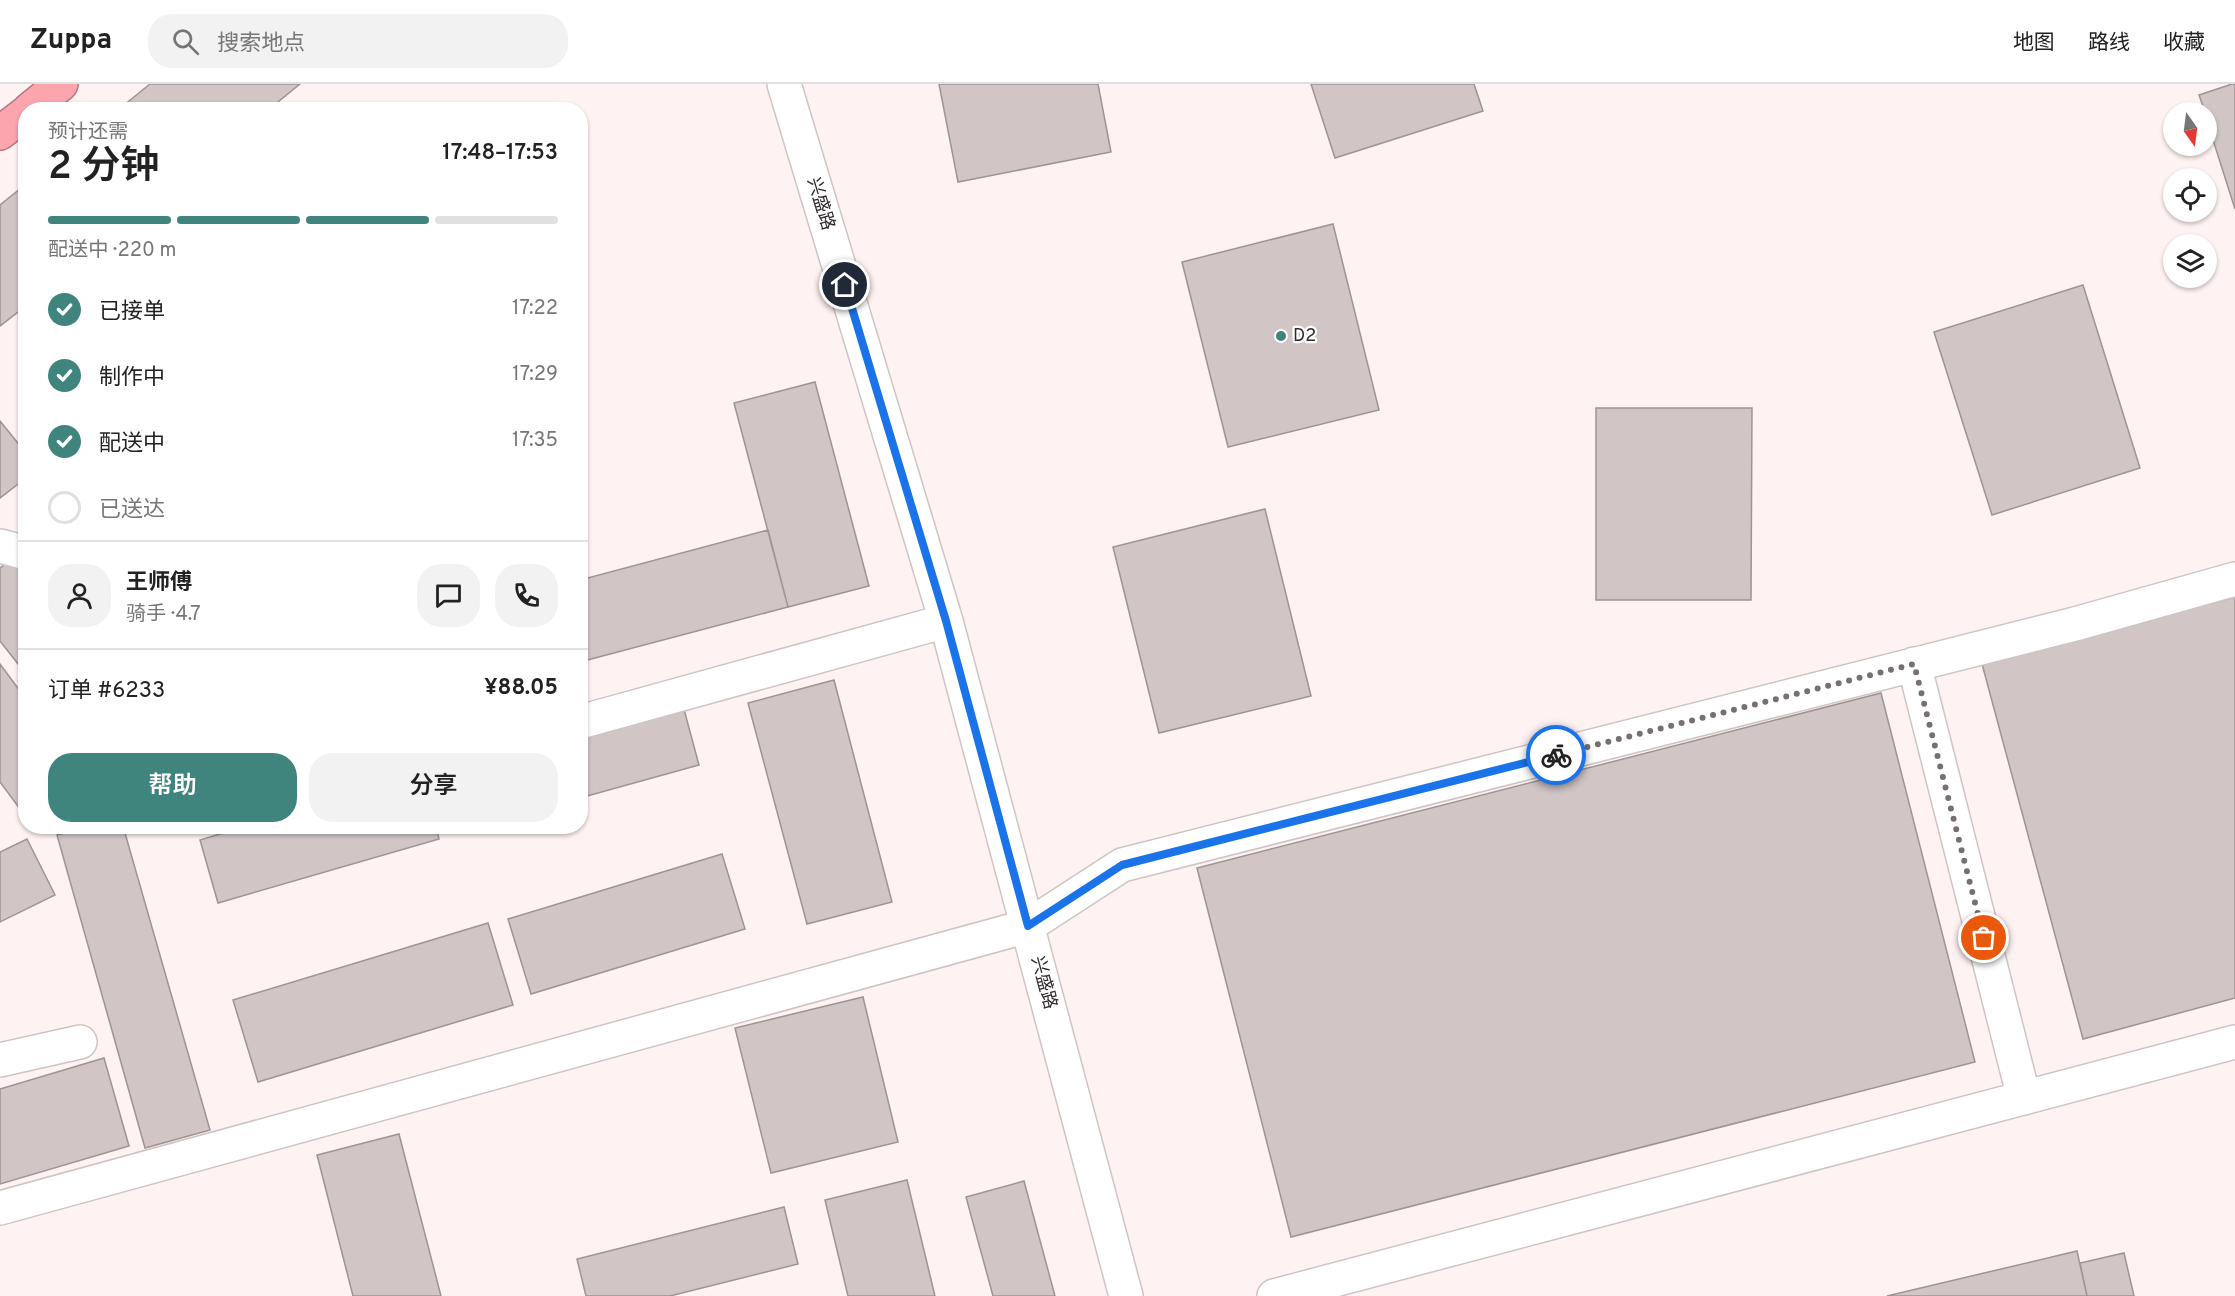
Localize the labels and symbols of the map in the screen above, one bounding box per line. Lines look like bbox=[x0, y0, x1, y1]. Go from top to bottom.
north arrow bbox=[2163, 102, 2217, 156]
street label: 兴盛路 bbox=[801, 175, 839, 233]
pin bbox=[819, 259, 870, 310]
place label: D2 bbox=[1293, 325, 1316, 348]
marker: D2 bbox=[1274, 329, 1288, 343]
courier bbox=[1526, 725, 1586, 785]
pin bbox=[1958, 912, 2009, 963]
street label: 兴盛路 bbox=[1025, 954, 1061, 1012]

